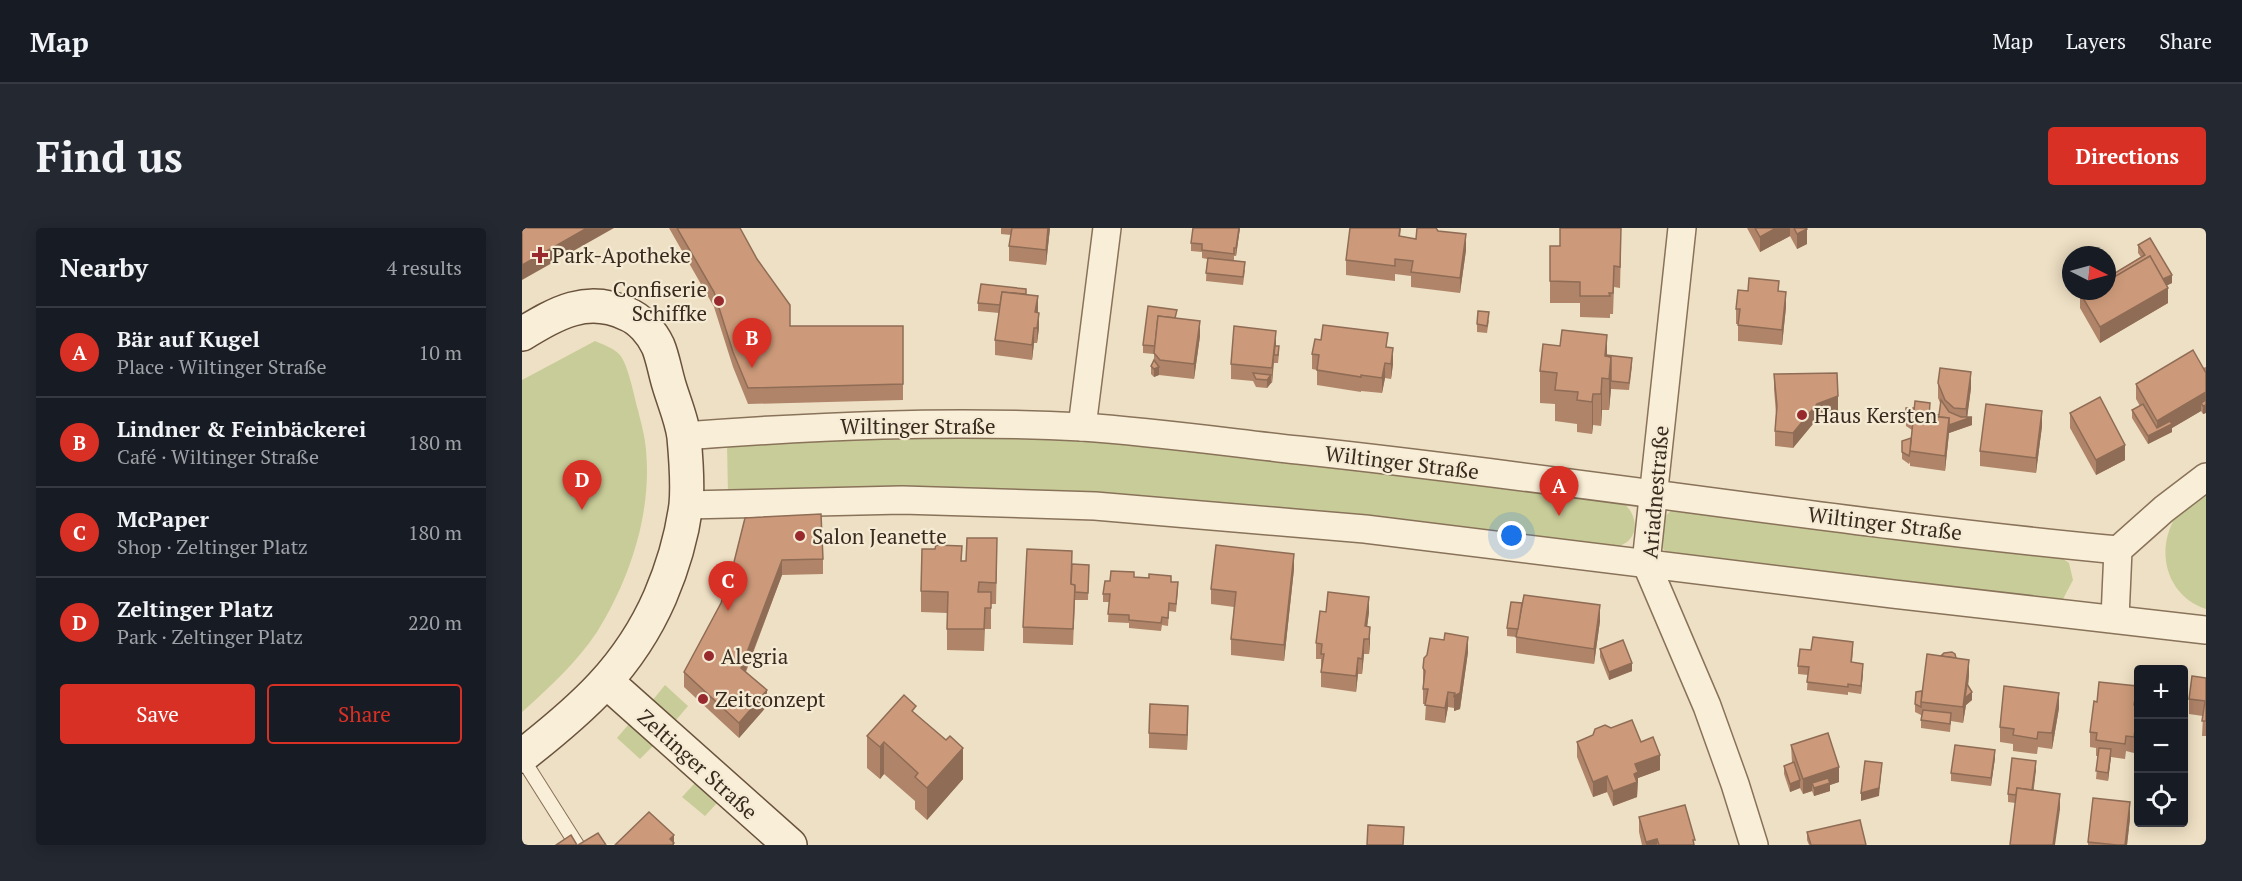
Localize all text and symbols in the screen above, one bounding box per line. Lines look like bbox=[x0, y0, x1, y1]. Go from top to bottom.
text: Map bbox=[30, 23, 89, 60]
text: Map bbox=[1992, 27, 2033, 55]
text: Layers bbox=[2066, 27, 2126, 55]
text: Share bbox=[2159, 27, 2212, 55]
button: Directions bbox=[2048, 127, 2206, 185]
text: Find us bbox=[36, 128, 183, 184]
place label: Park-Apotheke bbox=[552, 241, 691, 269]
north arrow bbox=[2062, 246, 2116, 300]
marker: Park-Apotheke bbox=[533, 248, 547, 262]
text: Nearby bbox=[60, 250, 148, 284]
text: 4 results bbox=[387, 254, 462, 281]
place label: Confiserie Schiffke bbox=[613, 275, 707, 327]
marker: Confiserie Schiffke bbox=[712, 294, 726, 308]
pin: B bbox=[732, 318, 772, 368]
text: Bär auf Kugel bbox=[117, 324, 260, 353]
text: A bbox=[72, 339, 87, 366]
text: 10 m bbox=[419, 339, 462, 366]
text: Place · Wiltinger Straße bbox=[117, 353, 326, 380]
place label: Haus Kersten bbox=[1814, 401, 1938, 429]
marker: Haus Kersten bbox=[1795, 408, 1809, 422]
street label: Wiltinger Straße bbox=[840, 412, 996, 440]
text: Lindner & Feinbäckerei bbox=[117, 414, 366, 443]
street label: Ariadnestraße bbox=[1635, 424, 1675, 560]
text: B bbox=[73, 429, 86, 456]
text: 180 m bbox=[408, 429, 462, 456]
street label: Wiltinger Straße bbox=[1323, 439, 1481, 485]
text: Café · Wiltinger Straße bbox=[117, 443, 319, 470]
pin: D bbox=[562, 460, 602, 510]
pin: A bbox=[1540, 466, 1578, 516]
street label: Wiltinger Straße bbox=[1806, 500, 1964, 546]
text: McPaper bbox=[117, 504, 209, 533]
text: C bbox=[73, 519, 86, 546]
text: 180 m bbox=[408, 519, 462, 546]
your location bbox=[1497, 521, 1526, 550]
place label: Salon Jeanette bbox=[812, 522, 947, 550]
marker: Salon Jeanette bbox=[793, 529, 807, 543]
text: Shop · Zeltinger Platz bbox=[117, 533, 308, 560]
pin: C bbox=[708, 562, 748, 611]
text: Zeltinger Platz bbox=[117, 594, 273, 623]
text: D bbox=[72, 609, 87, 636]
text: 220 m bbox=[408, 609, 462, 636]
text: Park · Zeltinger Platz bbox=[117, 623, 303, 650]
place label: Alegria bbox=[721, 642, 789, 670]
marker: Alegria bbox=[702, 649, 716, 663]
map controls bbox=[2134, 665, 2188, 827]
button: + bbox=[2134, 665, 2188, 719]
button: Save bbox=[60, 684, 255, 744]
button: Share bbox=[267, 684, 462, 744]
place label: Zeitconzept bbox=[715, 685, 826, 713]
marker: Zeitconzept bbox=[696, 692, 710, 706]
street label: Zeltinger Straße bbox=[632, 703, 764, 825]
button: − bbox=[2134, 719, 2188, 773]
button: locate bbox=[2134, 773, 2188, 827]

